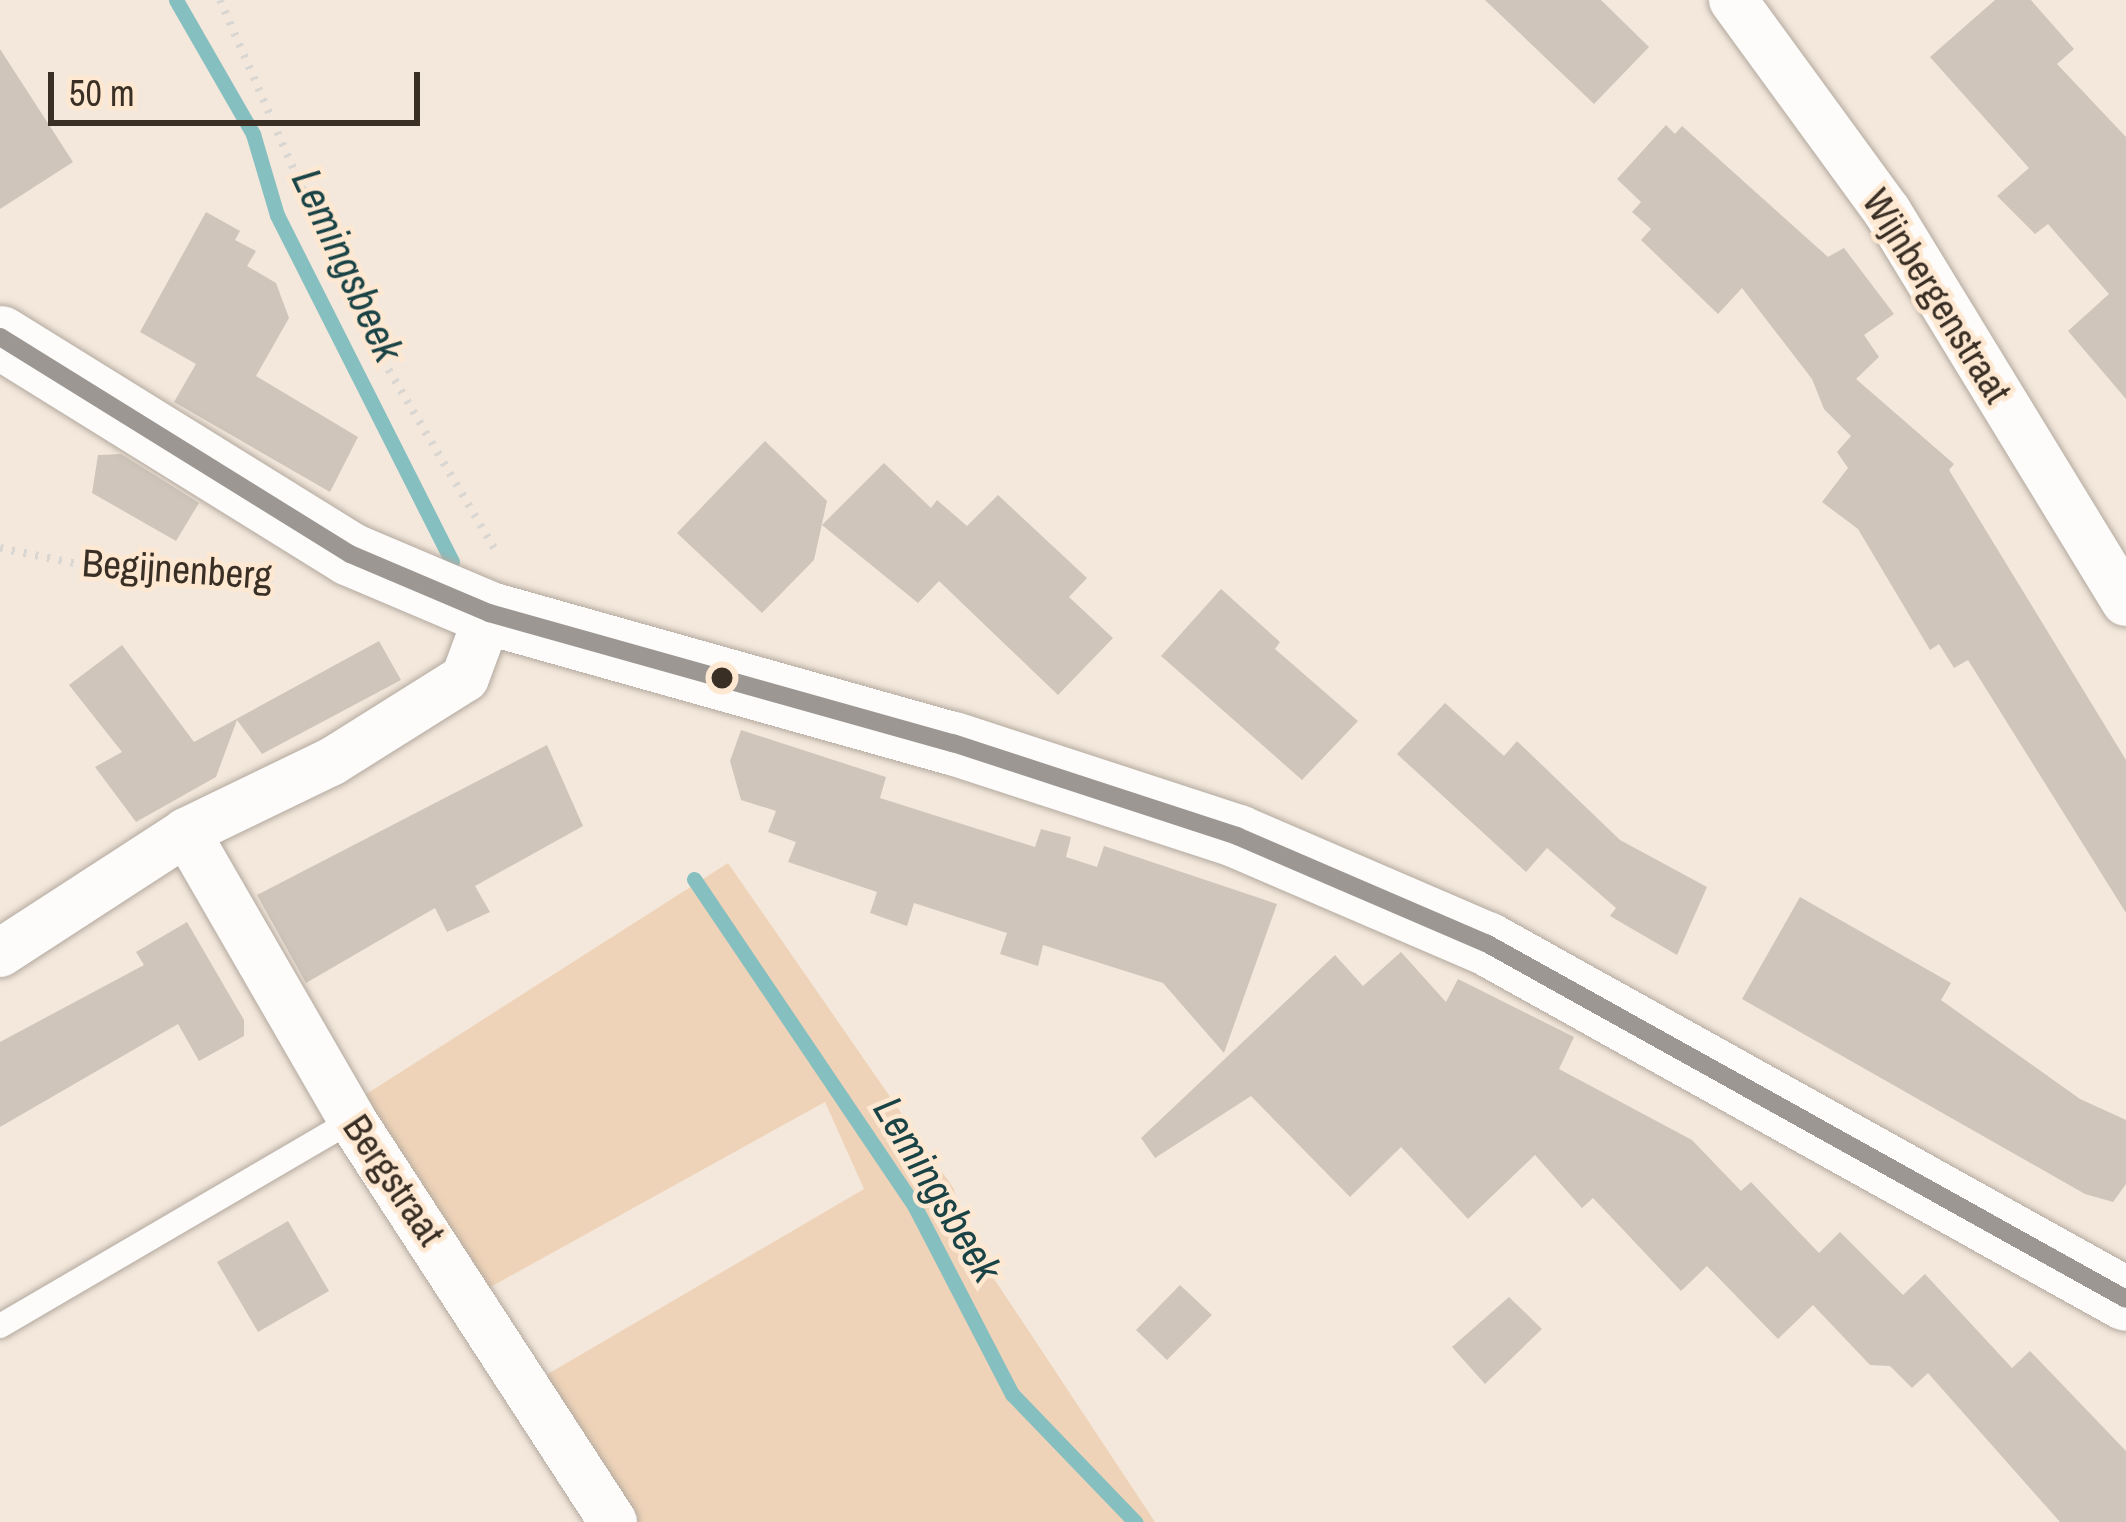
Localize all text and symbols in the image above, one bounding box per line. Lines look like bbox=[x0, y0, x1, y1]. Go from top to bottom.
scale bar bbox=[54, 48, 426, 122]
text: 50 m bbox=[69, 69, 135, 117]
water label: Lemingsbeek bbox=[281, 161, 415, 369]
street label: Wijnbergenstraat bbox=[1853, 180, 2021, 412]
street label: Begijnenberg bbox=[80, 539, 274, 599]
unlabelled marker bbox=[711, 667, 733, 689]
water label: Lemingsbeek bbox=[863, 1087, 1013, 1291]
street label: Bergstraat bbox=[333, 1106, 455, 1254]

